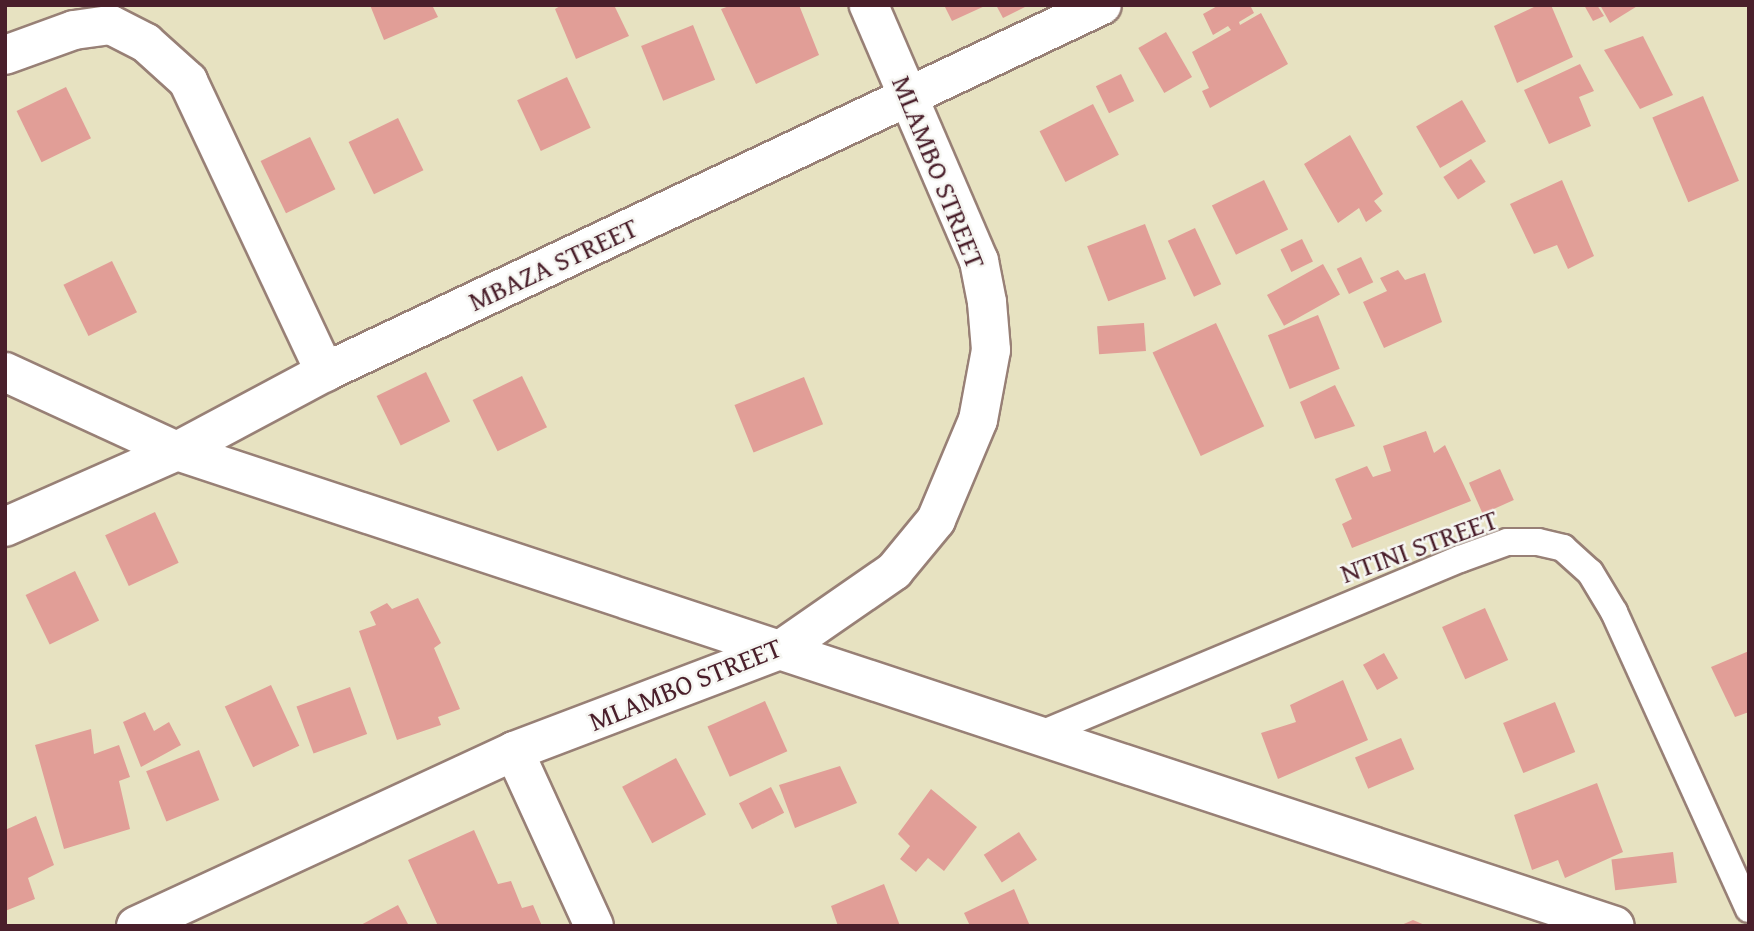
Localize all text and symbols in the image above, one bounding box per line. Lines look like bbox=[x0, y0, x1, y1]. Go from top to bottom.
street label: MLAMBO STREET bbox=[885, 71, 993, 273]
street label: MBAZA STREET bbox=[463, 210, 643, 318]
street label: NTINI STREET bbox=[1336, 502, 1502, 590]
street label: MLAMBO STREET bbox=[584, 630, 786, 738]

